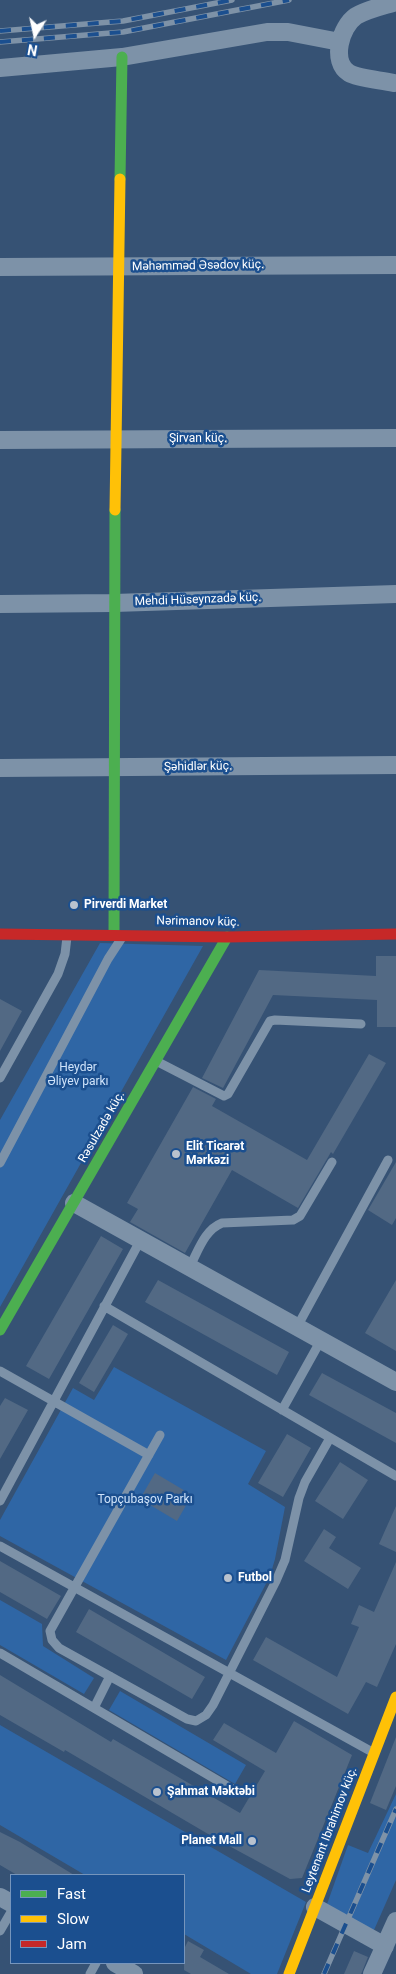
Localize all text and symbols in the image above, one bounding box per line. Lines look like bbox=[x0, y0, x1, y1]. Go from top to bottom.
north arrow bbox=[10, 10, 60, 60]
text: N bbox=[26, 41, 39, 59]
street label: Məhəmməd Əsədov küç. bbox=[132, 258, 264, 274]
street label: Şirvan küç. bbox=[169, 432, 227, 446]
street label: Mehdi Hüseynzadə küç. bbox=[134, 591, 262, 609]
street label: Şəhidlər küç. bbox=[164, 759, 232, 775]
place label: Pirverdi Market bbox=[84, 898, 167, 912]
marker: Pirverdi Market bbox=[68, 899, 80, 911]
street label: Nərimanov küç. bbox=[156, 914, 240, 930]
park label: Heydər Əliyev parkı bbox=[47, 1061, 109, 1089]
street label: Rəsulzadə küç. bbox=[76, 1089, 128, 1165]
place label: Elit Ticarət Mərkəzi bbox=[186, 1140, 244, 1168]
marker: Elit Ticarət Mərkəzi bbox=[170, 1148, 182, 1160]
park label: Topçubaşov Parkı bbox=[97, 1493, 193, 1507]
place label: Futbol bbox=[238, 1571, 272, 1585]
marker: Futbol bbox=[222, 1572, 234, 1584]
street label: Leytenant Ibrahimov küç. bbox=[299, 1765, 361, 1895]
place label: Şahmat Məktəbi bbox=[167, 1785, 255, 1799]
marker: Şahmat Məktəbi bbox=[151, 1786, 163, 1798]
place label: Planet Mall bbox=[181, 1834, 242, 1848]
marker: Planet Mall bbox=[246, 1835, 258, 1847]
legend bbox=[10, 1874, 185, 1964]
text: Fast bbox=[57, 1885, 86, 1903]
text: Slow bbox=[57, 1910, 89, 1928]
text: Jam bbox=[57, 1935, 87, 1953]

